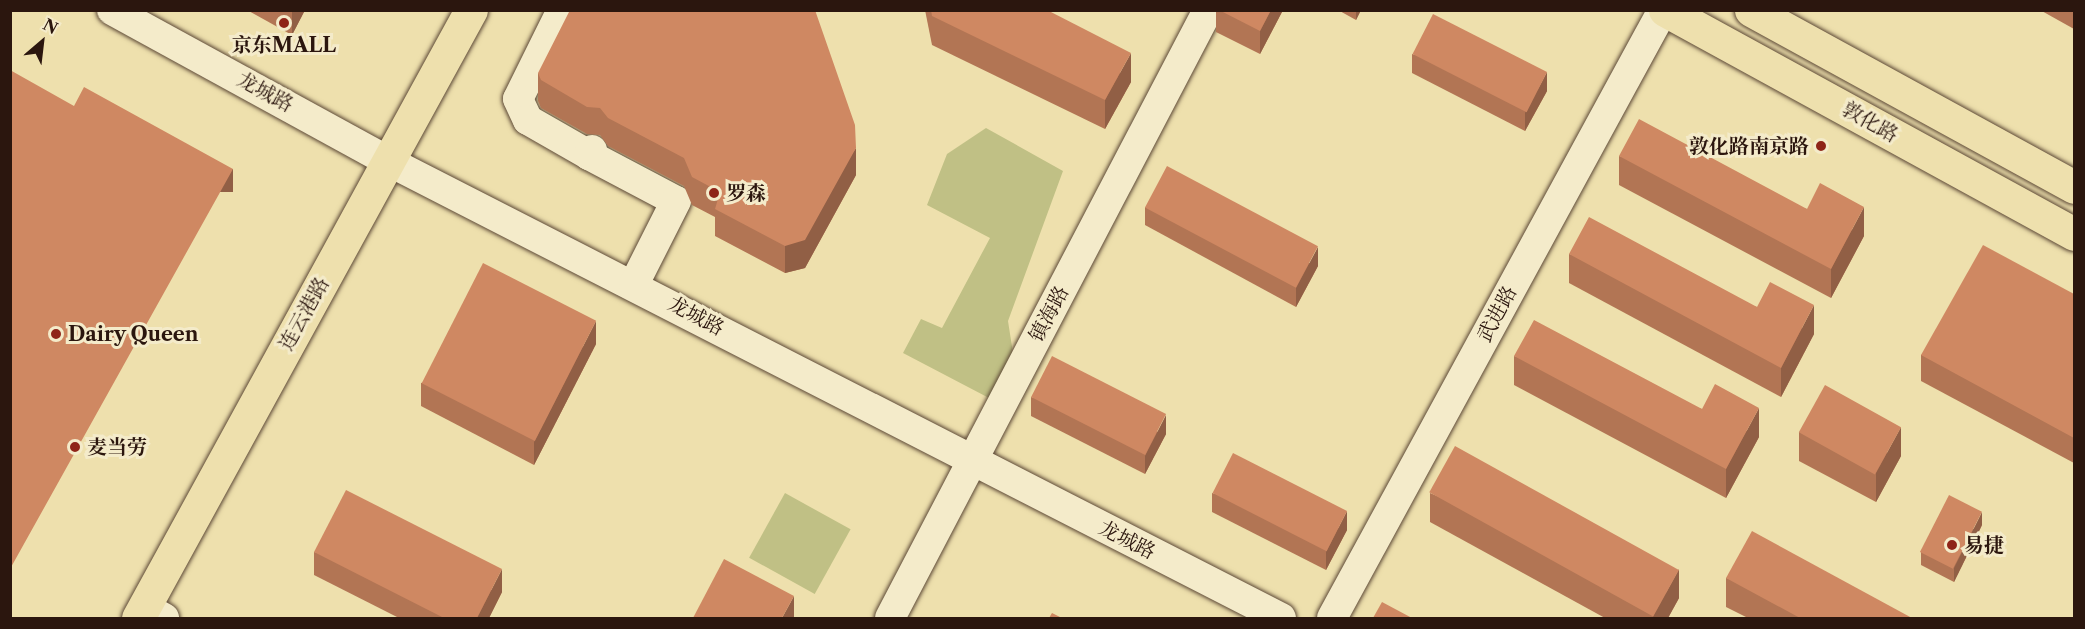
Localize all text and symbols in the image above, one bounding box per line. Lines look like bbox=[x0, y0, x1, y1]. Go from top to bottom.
north arrow bbox=[12, 12, 72, 72]
text: N bbox=[40, 14, 61, 38]
marker: 京东MALL bbox=[277, 16, 291, 30]
place label: 京东MALL bbox=[232, 33, 336, 57]
street label: 龙城路 bbox=[233, 67, 297, 117]
street label: 敦化路 bbox=[1838, 97, 1902, 147]
place label: 敦化路南京路 bbox=[1689, 134, 1809, 158]
marker: 敦化路南京路 bbox=[1814, 139, 1828, 153]
place label: 罗森 bbox=[726, 181, 766, 205]
marker: 罗森 bbox=[707, 186, 721, 200]
street label: 连云港路 bbox=[274, 273, 334, 355]
street label: 镇海路 bbox=[1024, 282, 1074, 346]
street label: 武进路 bbox=[1472, 282, 1522, 346]
street label: 龙城路 bbox=[664, 291, 728, 341]
place label: Dairy Queen bbox=[68, 322, 199, 346]
marker: Dairy Queen bbox=[49, 327, 63, 341]
place label: 麦当劳 bbox=[87, 435, 147, 459]
marker: 麦当劳 bbox=[68, 440, 82, 454]
street label: 龙城路 bbox=[1095, 516, 1159, 564]
place label: 易捷 bbox=[1964, 533, 2004, 557]
marker: 易捷 bbox=[1945, 538, 1959, 552]

